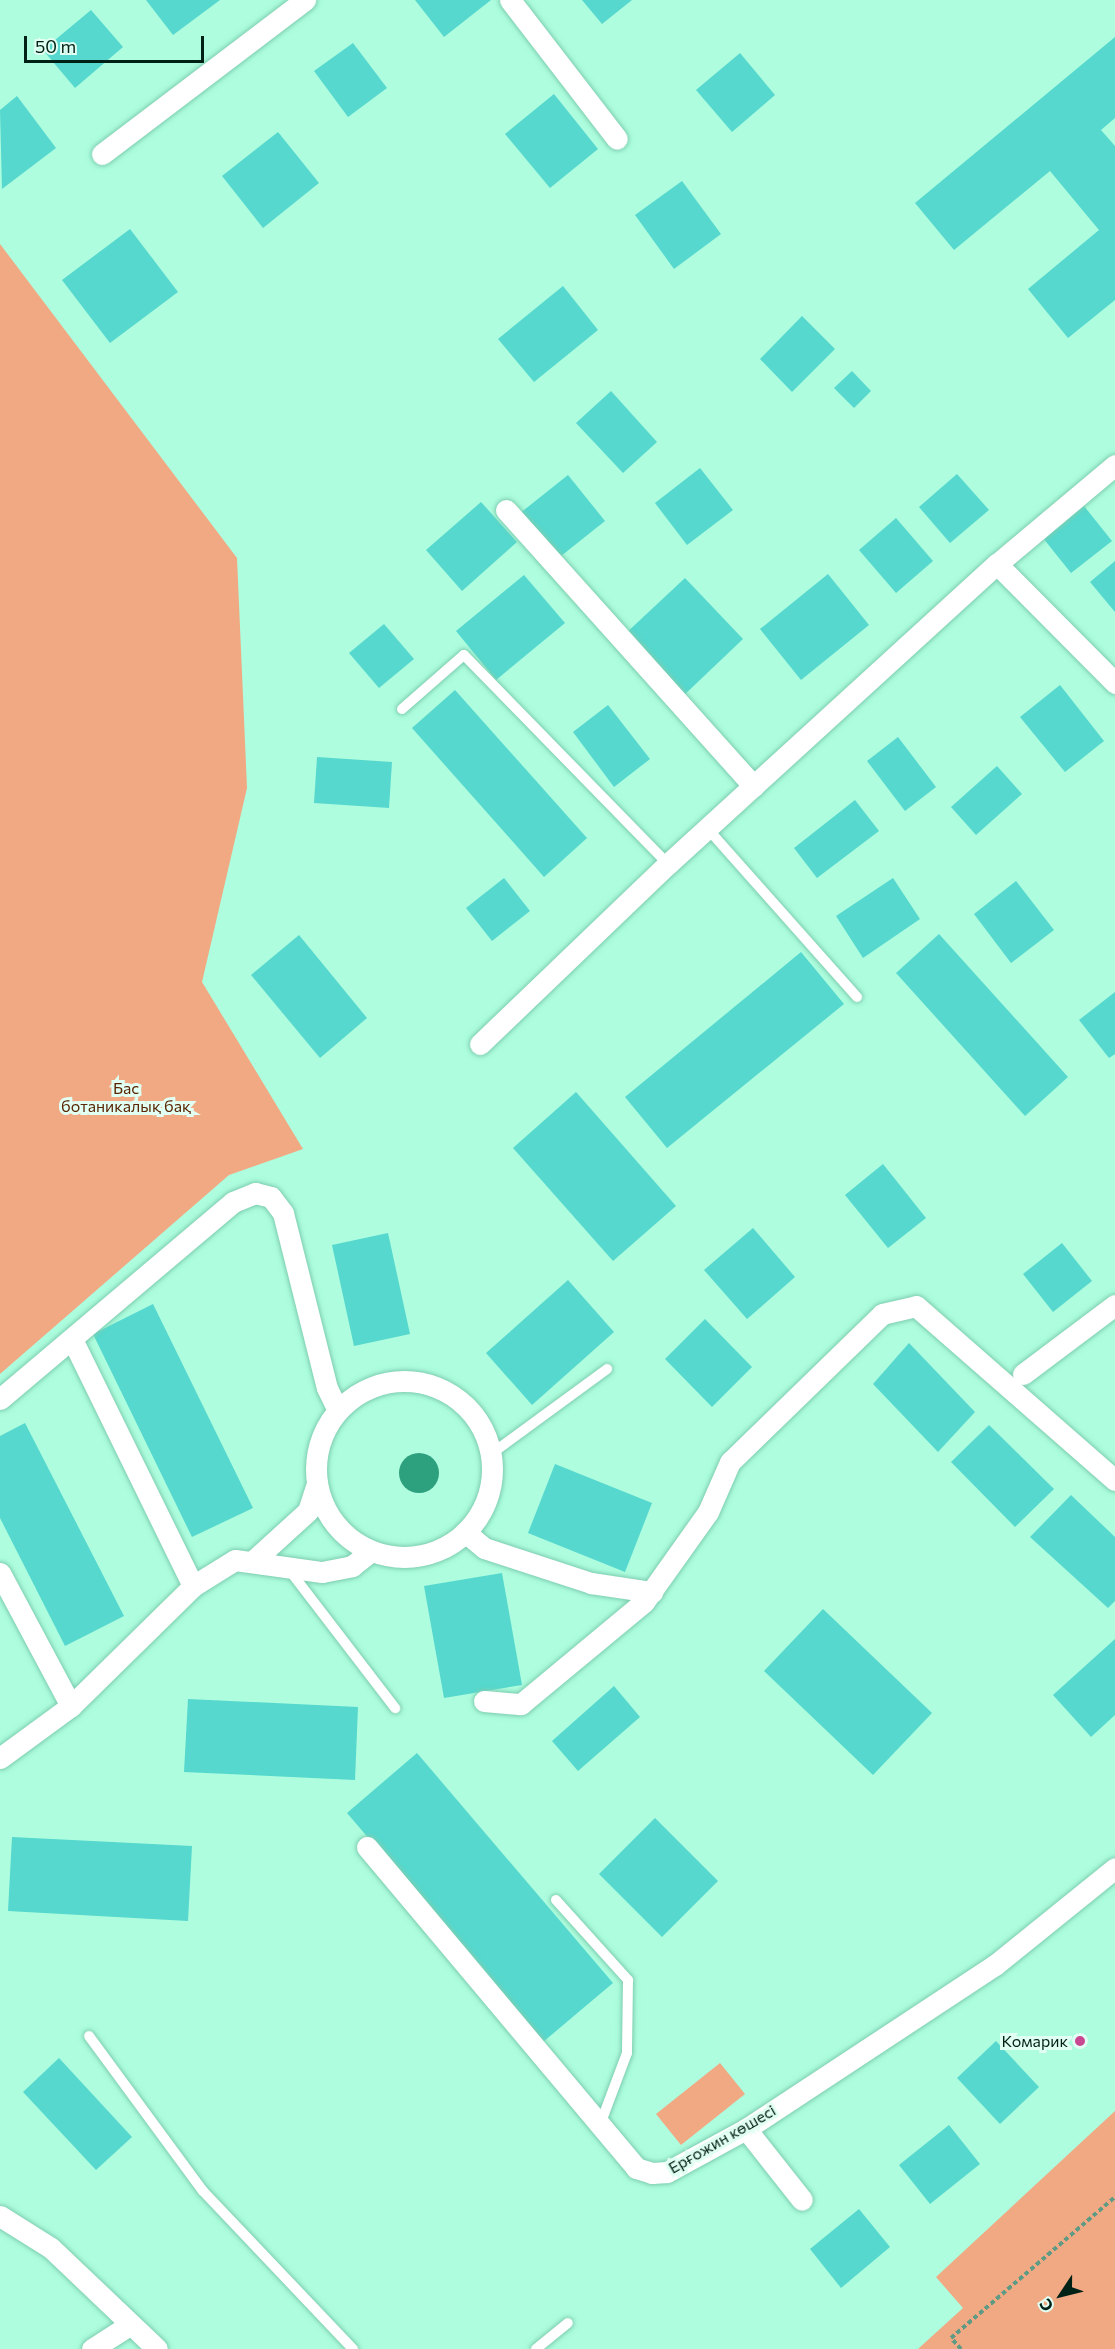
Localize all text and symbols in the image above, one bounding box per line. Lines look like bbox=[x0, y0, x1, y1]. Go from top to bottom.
scale bar bbox=[27, 24, 207, 62]
text: 50 m bbox=[35, 35, 76, 57]
park label: Бас ботаникалық бақ bbox=[61, 1078, 191, 1116]
place label: Комарик bbox=[1002, 2031, 1068, 2051]
marker: Комарик bbox=[1073, 2034, 1087, 2048]
street label: Ерғожин көшесі bbox=[665, 2101, 779, 2177]
north arrow bbox=[1031, 2265, 1091, 2325]
text: С bbox=[1035, 2296, 1057, 2316]

